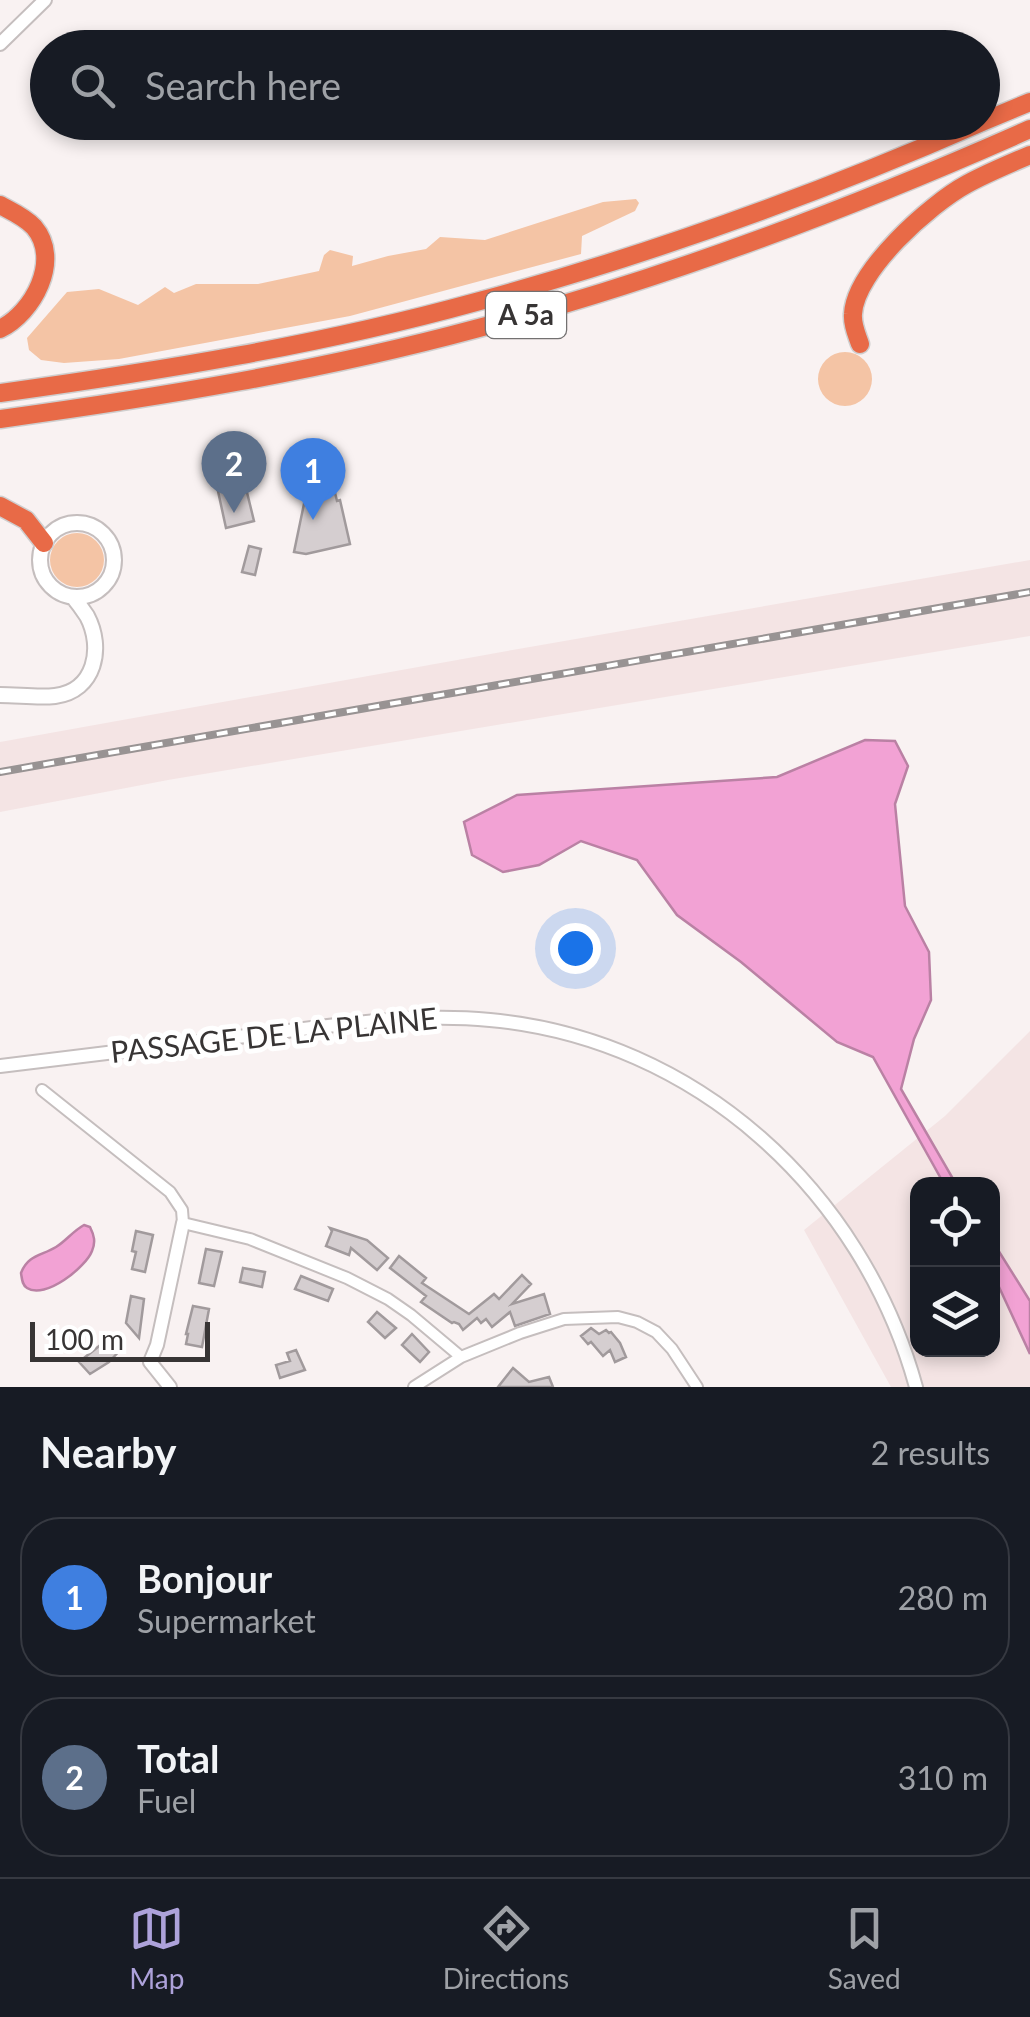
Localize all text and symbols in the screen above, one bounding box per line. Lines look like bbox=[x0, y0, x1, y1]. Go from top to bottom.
search box bbox=[30, 30, 1000, 140]
icon: search bbox=[65, 58, 120, 113]
text: Search here bbox=[145, 62, 341, 108]
road number: A 5a bbox=[486, 292, 566, 338]
pin: 2 bbox=[202, 430, 266, 513]
pin: 1 bbox=[280, 438, 346, 520]
your location bbox=[550, 923, 601, 974]
street label: PASSAGE DE LA PLAINE bbox=[109, 999, 439, 1069]
map controls bbox=[910, 1177, 1000, 1357]
button: locate bbox=[910, 1177, 1000, 1267]
button: layers bbox=[910, 1267, 1000, 1357]
scale bar bbox=[30, 1317, 210, 1362]
text: 100 m bbox=[45, 1322, 124, 1356]
text: Nearby bbox=[40, 1427, 177, 1477]
text: 2 results bbox=[871, 1433, 990, 1472]
text: Bonjour bbox=[137, 1555, 272, 1601]
text: 1 bbox=[65, 1578, 84, 1617]
text: 280 m bbox=[898, 1578, 988, 1617]
text: Supermarket bbox=[137, 1601, 316, 1640]
text: Total bbox=[137, 1735, 220, 1781]
text: 2 bbox=[65, 1758, 84, 1797]
text: 310 m bbox=[898, 1758, 988, 1797]
text: Fuel bbox=[137, 1781, 196, 1820]
tab: Map bbox=[129, 1901, 184, 1995]
tab: Directions bbox=[443, 1901, 569, 1995]
tab: Saved bbox=[828, 1901, 901, 1995]

